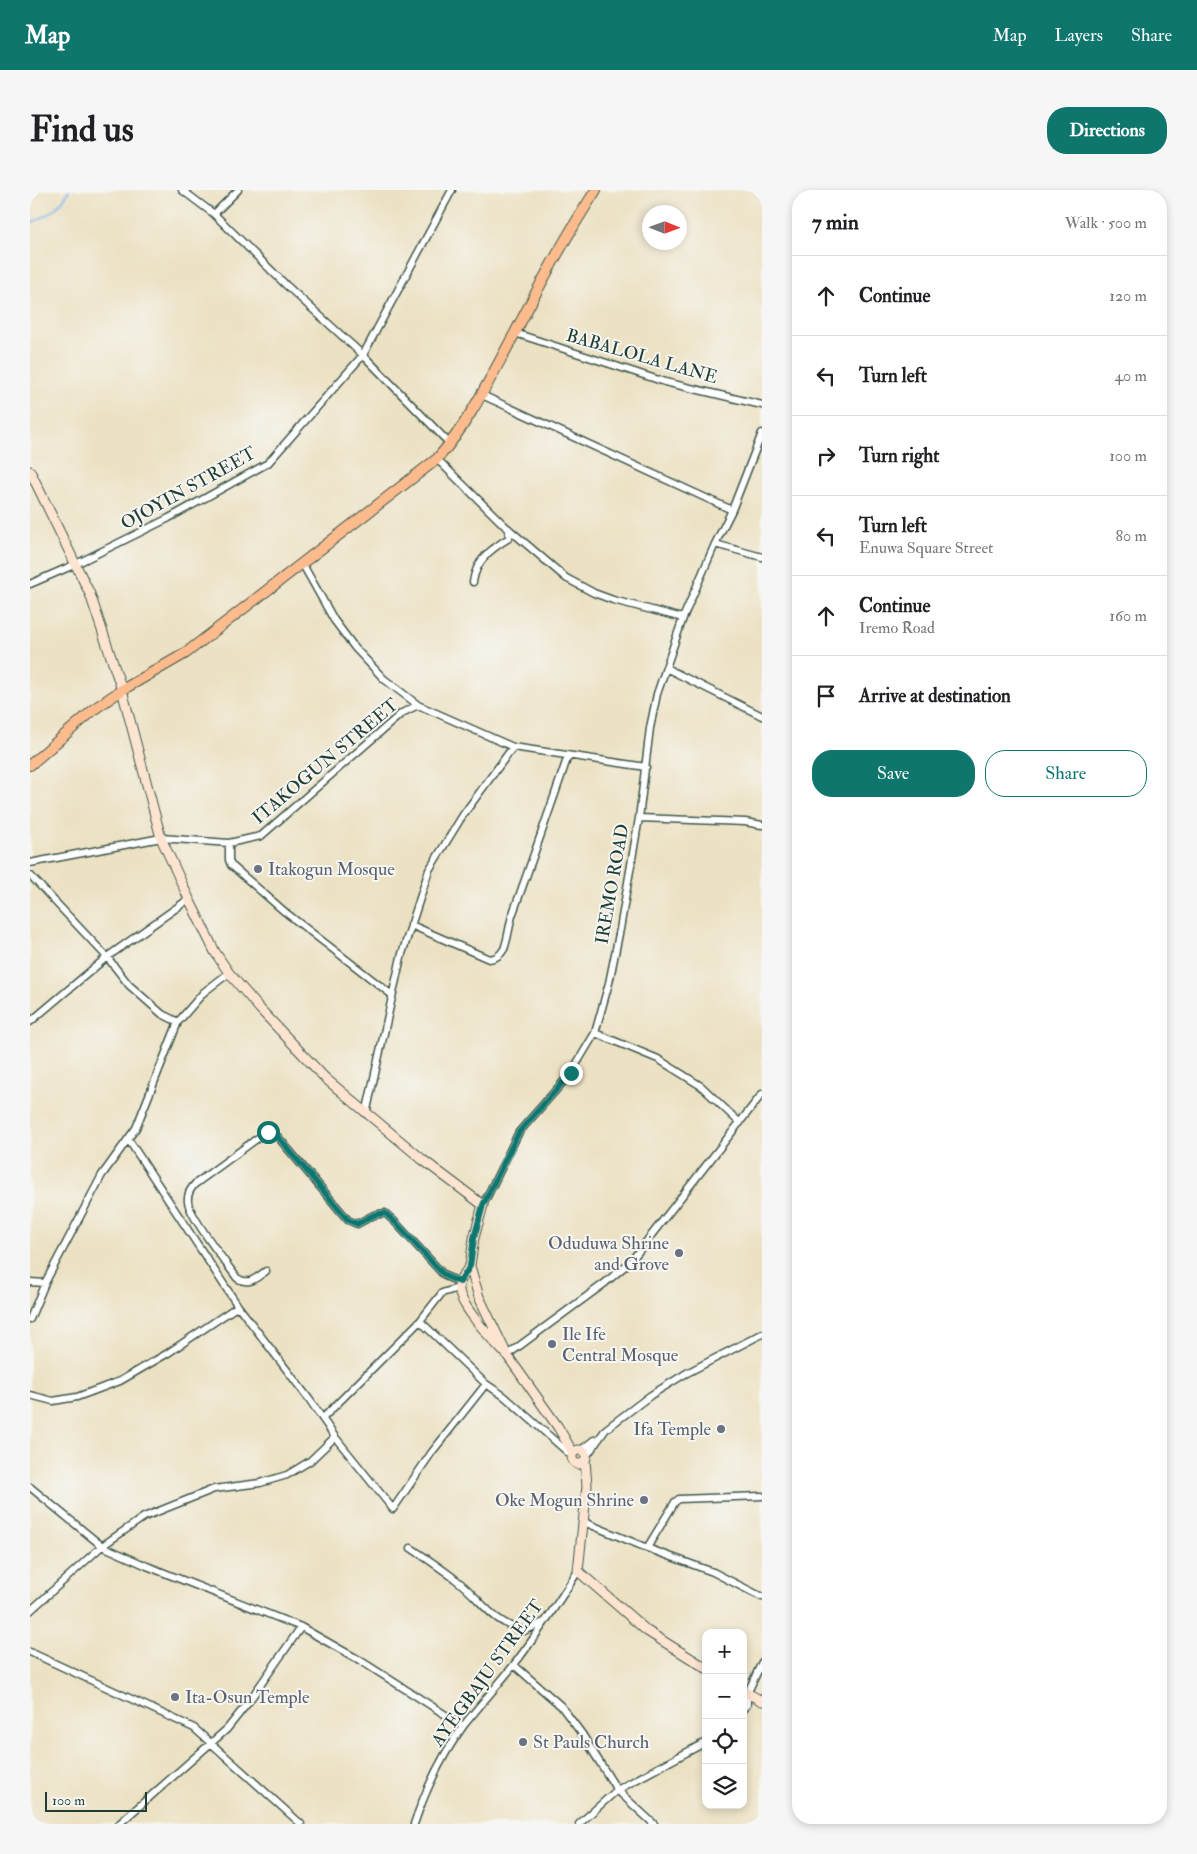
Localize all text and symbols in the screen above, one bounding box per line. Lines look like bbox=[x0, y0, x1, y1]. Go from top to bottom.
text: Map bbox=[25, 20, 70, 51]
text: Map bbox=[993, 24, 1027, 47]
text: Layers bbox=[1055, 24, 1103, 47]
text: Share bbox=[1131, 24, 1172, 47]
button: Directions bbox=[1047, 107, 1167, 154]
text: Find us bbox=[30, 108, 134, 152]
north arrow bbox=[642, 205, 687, 250]
text: 7 min bbox=[812, 209, 859, 236]
text: Walk · 500 m bbox=[1065, 213, 1147, 233]
icon: ahead bbox=[812, 282, 840, 310]
text: Continue bbox=[859, 284, 930, 308]
text: 120 m bbox=[1109, 286, 1147, 306]
street label: BABALOLA LANE bbox=[563, 324, 720, 389]
icon: left bbox=[812, 362, 840, 390]
text: Turn left bbox=[859, 364, 927, 388]
text: 40 m bbox=[1114, 366, 1147, 386]
street label: OJOYIN STREET bbox=[117, 441, 260, 535]
icon: right bbox=[812, 442, 840, 470]
text: Turn right bbox=[859, 444, 939, 468]
text: 100 m bbox=[1109, 446, 1147, 466]
text: Turn left bbox=[859, 514, 927, 538]
icon: left bbox=[812, 522, 840, 550]
text: 80 m bbox=[1116, 526, 1147, 546]
text: Enuwa Square Street bbox=[859, 538, 993, 558]
text: Continue bbox=[859, 594, 930, 618]
icon: ahead bbox=[812, 602, 840, 630]
text: 160 m bbox=[1109, 606, 1147, 626]
text: Iremo Road bbox=[859, 618, 935, 638]
icon: arrive bbox=[812, 682, 840, 710]
text: Arrive at destination bbox=[859, 684, 1011, 708]
street label: ITAKOGUN STREET bbox=[248, 693, 404, 829]
button: Save bbox=[812, 750, 975, 797]
button: Share bbox=[985, 750, 1147, 797]
street label: IREMO ROAD bbox=[591, 822, 634, 946]
place label: Itakogun Mosque bbox=[268, 858, 395, 881]
marker: Itakogun Mosque bbox=[252, 863, 264, 875]
route end bbox=[560, 1062, 583, 1085]
route start bbox=[257, 1121, 280, 1144]
place label: Oduduwa Shrine and Grove bbox=[548, 1232, 669, 1276]
marker: Oduduwa Shrine and Grove bbox=[673, 1247, 685, 1259]
place label: Ile Ife Central Mosque bbox=[562, 1323, 679, 1367]
marker: Ile Ife Central Mosque bbox=[546, 1338, 558, 1350]
place label: Ifa Temple bbox=[633, 1418, 711, 1441]
marker: Ifa Temple bbox=[715, 1423, 727, 1435]
place label: Oke Mogun Shrine bbox=[495, 1489, 634, 1512]
marker: Oke Mogun Shrine bbox=[638, 1494, 650, 1506]
street label: AYEGBAJU STREET bbox=[426, 1595, 549, 1752]
map controls bbox=[702, 1629, 747, 1809]
button: + bbox=[702, 1629, 747, 1674]
button: − bbox=[702, 1674, 747, 1719]
place label: Ita-Osun Temple bbox=[185, 1686, 310, 1709]
marker: Ita-Osun Temple bbox=[169, 1691, 181, 1703]
button: locate bbox=[702, 1719, 747, 1764]
place label: St Pauls Church bbox=[533, 1731, 650, 1754]
marker: St Pauls Church bbox=[517, 1736, 529, 1748]
button: layers bbox=[702, 1764, 747, 1809]
scale bar bbox=[45, 1789, 148, 1812]
text: 100 m bbox=[52, 1792, 85, 1809]

